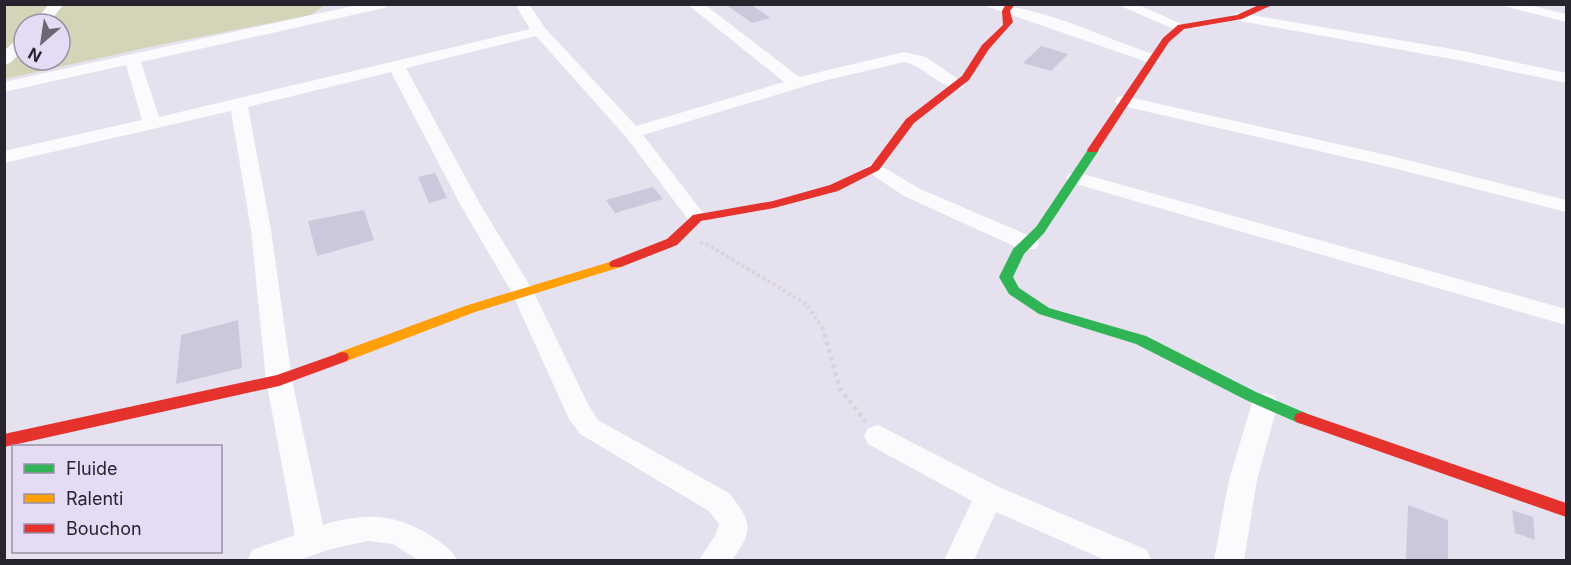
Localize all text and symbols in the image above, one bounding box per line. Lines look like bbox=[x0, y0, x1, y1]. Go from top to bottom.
north arrow bbox=[12, 12, 72, 72]
text: N bbox=[25, 43, 45, 67]
legend bbox=[12, 445, 222, 553]
text: Fluide bbox=[66, 458, 118, 479]
text: Ralenti bbox=[66, 488, 123, 509]
text: Bouchon bbox=[66, 518, 142, 539]

